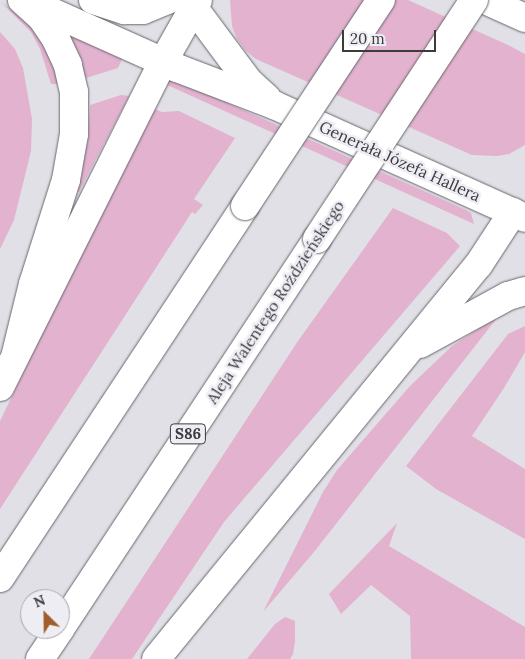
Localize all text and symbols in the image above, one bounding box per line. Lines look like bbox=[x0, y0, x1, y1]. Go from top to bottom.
scale bar bbox=[345, 20, 439, 52]
text: 20 m bbox=[350, 29, 385, 48]
street label: Generała Józefa Hallera bbox=[316, 117, 484, 205]
street label: Aleja Walentego Roździeńskiego bbox=[202, 197, 348, 407]
road number: S86 bbox=[169, 422, 207, 446]
north arrow bbox=[20, 589, 70, 639]
text: N bbox=[31, 591, 48, 612]

